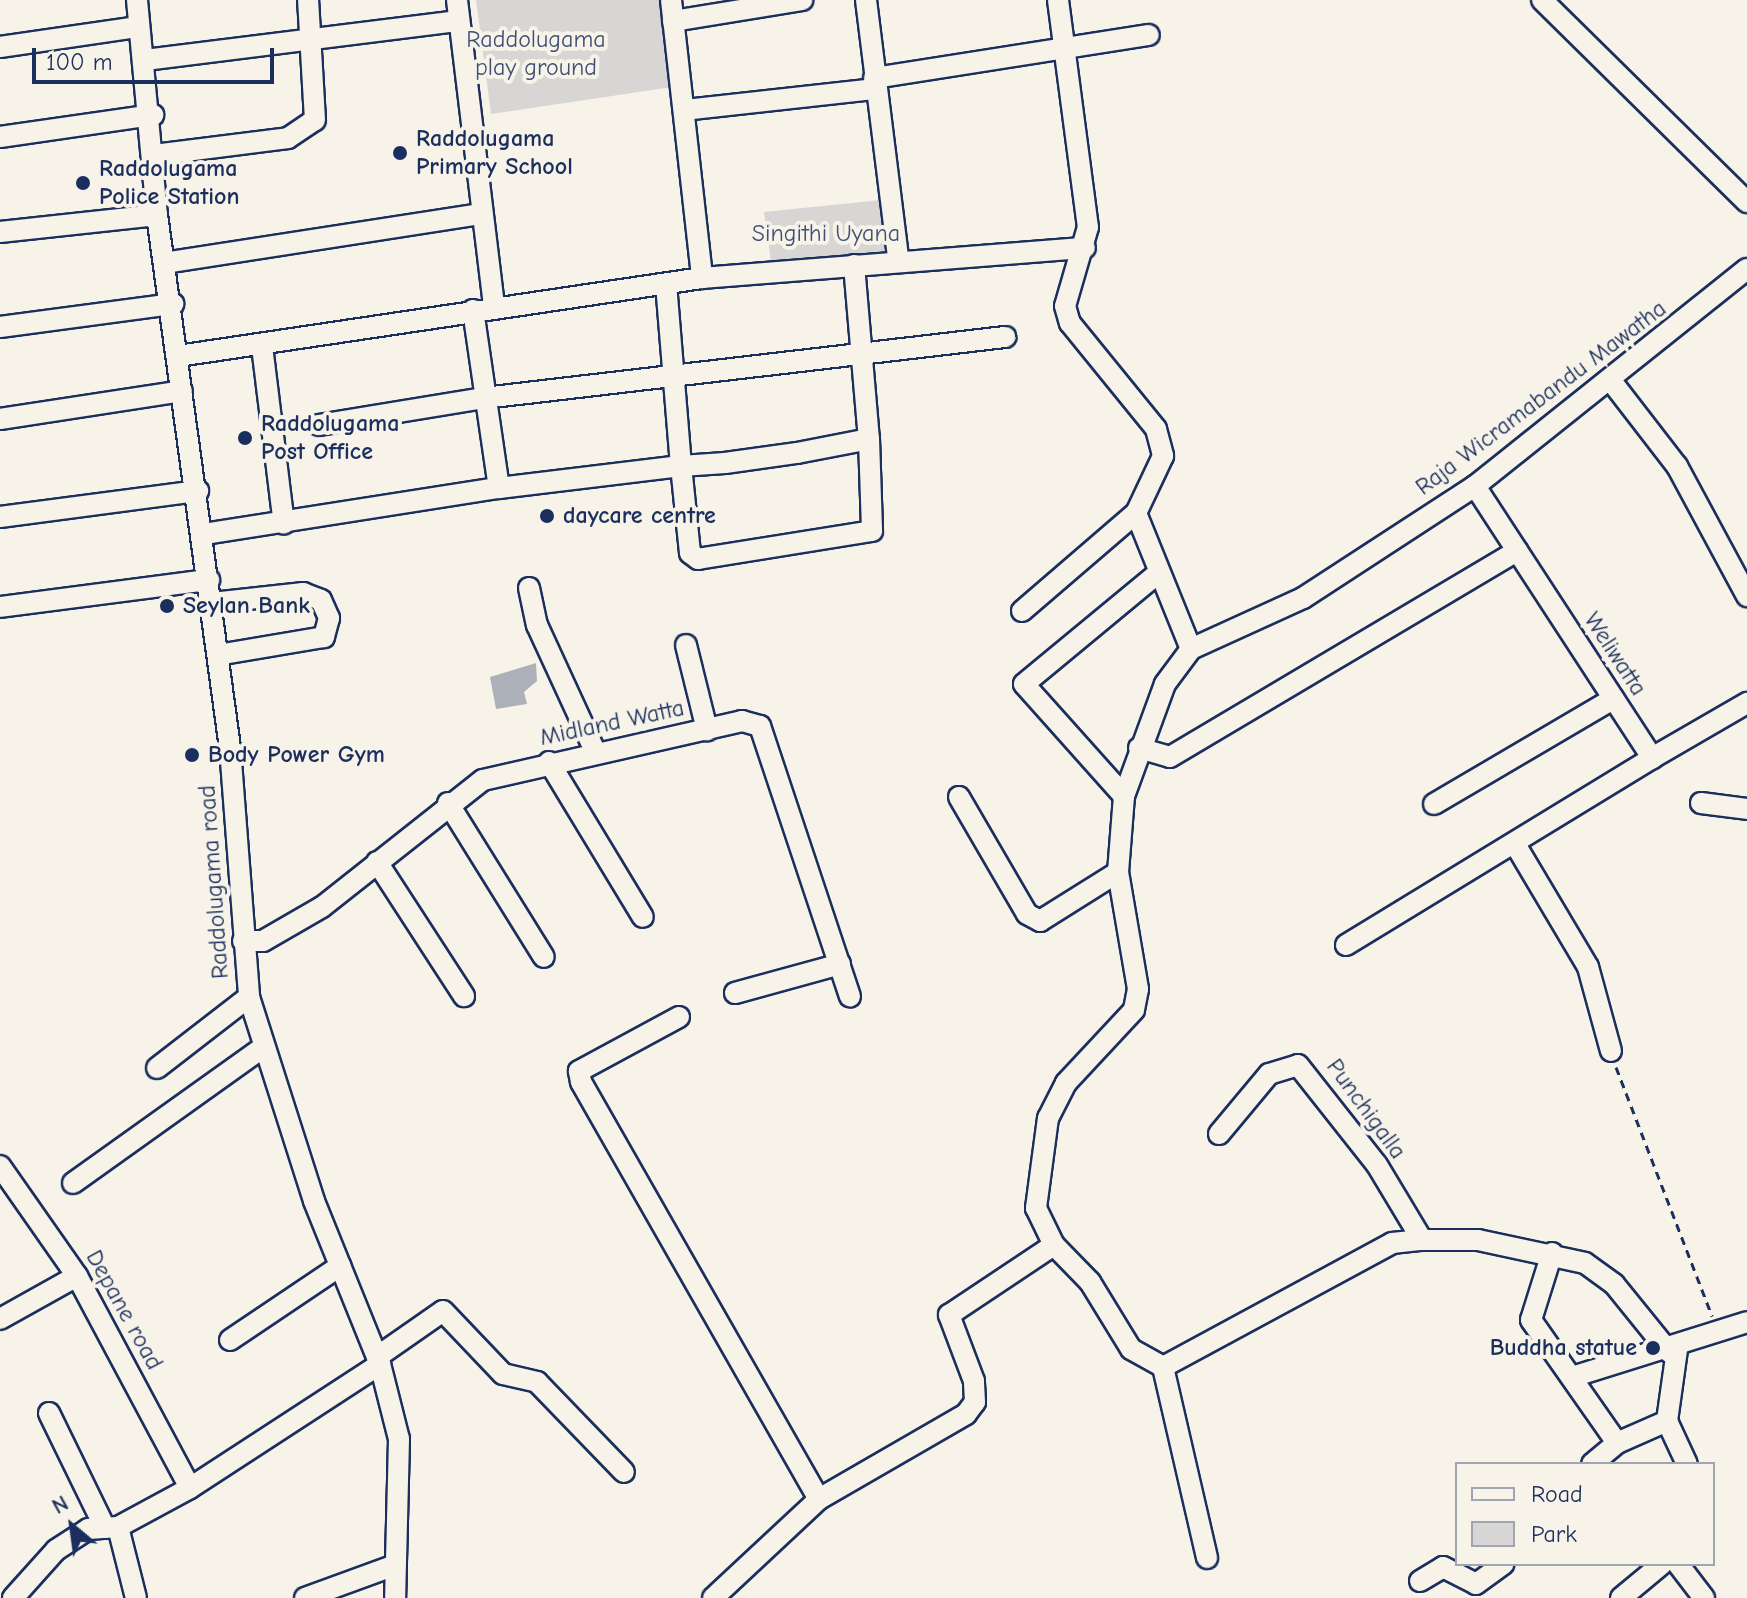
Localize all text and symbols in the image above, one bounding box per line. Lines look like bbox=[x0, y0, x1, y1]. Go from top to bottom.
park label: Raddolugama play ground bbox=[466, 26, 606, 82]
scale bar bbox=[36, 32, 278, 82]
text: 100 m bbox=[46, 48, 113, 76]
place label: Raddolugama Primary School bbox=[416, 125, 573, 181]
marker: Raddolugama Primary School bbox=[391, 144, 409, 162]
place label: Raddolugama Police Station bbox=[99, 155, 240, 211]
marker: Raddolugama Police Station bbox=[74, 174, 92, 192]
park label: Singithi Uyana bbox=[752, 220, 900, 248]
street label: Raja Wicramabandu Mawatha bbox=[1410, 294, 1672, 502]
place label: Raddolugama Post Office bbox=[261, 410, 399, 466]
marker: Raddolugama Post Office bbox=[236, 429, 254, 447]
place label: daycare centre bbox=[563, 502, 716, 530]
marker: daycare centre bbox=[538, 507, 556, 525]
place label: Seylan Bank bbox=[183, 592, 310, 620]
marker: Seylan Bank bbox=[158, 597, 176, 615]
street label: Weliwatta bbox=[1577, 607, 1653, 701]
street label: Midland Watta bbox=[537, 694, 687, 752]
place label: Body Power Gym bbox=[208, 741, 385, 769]
marker: Body Power Gym bbox=[183, 746, 201, 764]
street label: Raddolugama road bbox=[193, 784, 235, 980]
street label: Punchigalla bbox=[1320, 1053, 1412, 1165]
street label: Depane road bbox=[79, 1245, 169, 1375]
place label: Buddha statue bbox=[1490, 1334, 1637, 1362]
marker: Buddha statue bbox=[1644, 1339, 1662, 1357]
legend bbox=[1455, 1462, 1715, 1566]
text: Road bbox=[1531, 1480, 1583, 1508]
north arrow bbox=[32, 1486, 112, 1566]
text: N bbox=[48, 1490, 73, 1520]
text: Park bbox=[1531, 1520, 1577, 1548]

